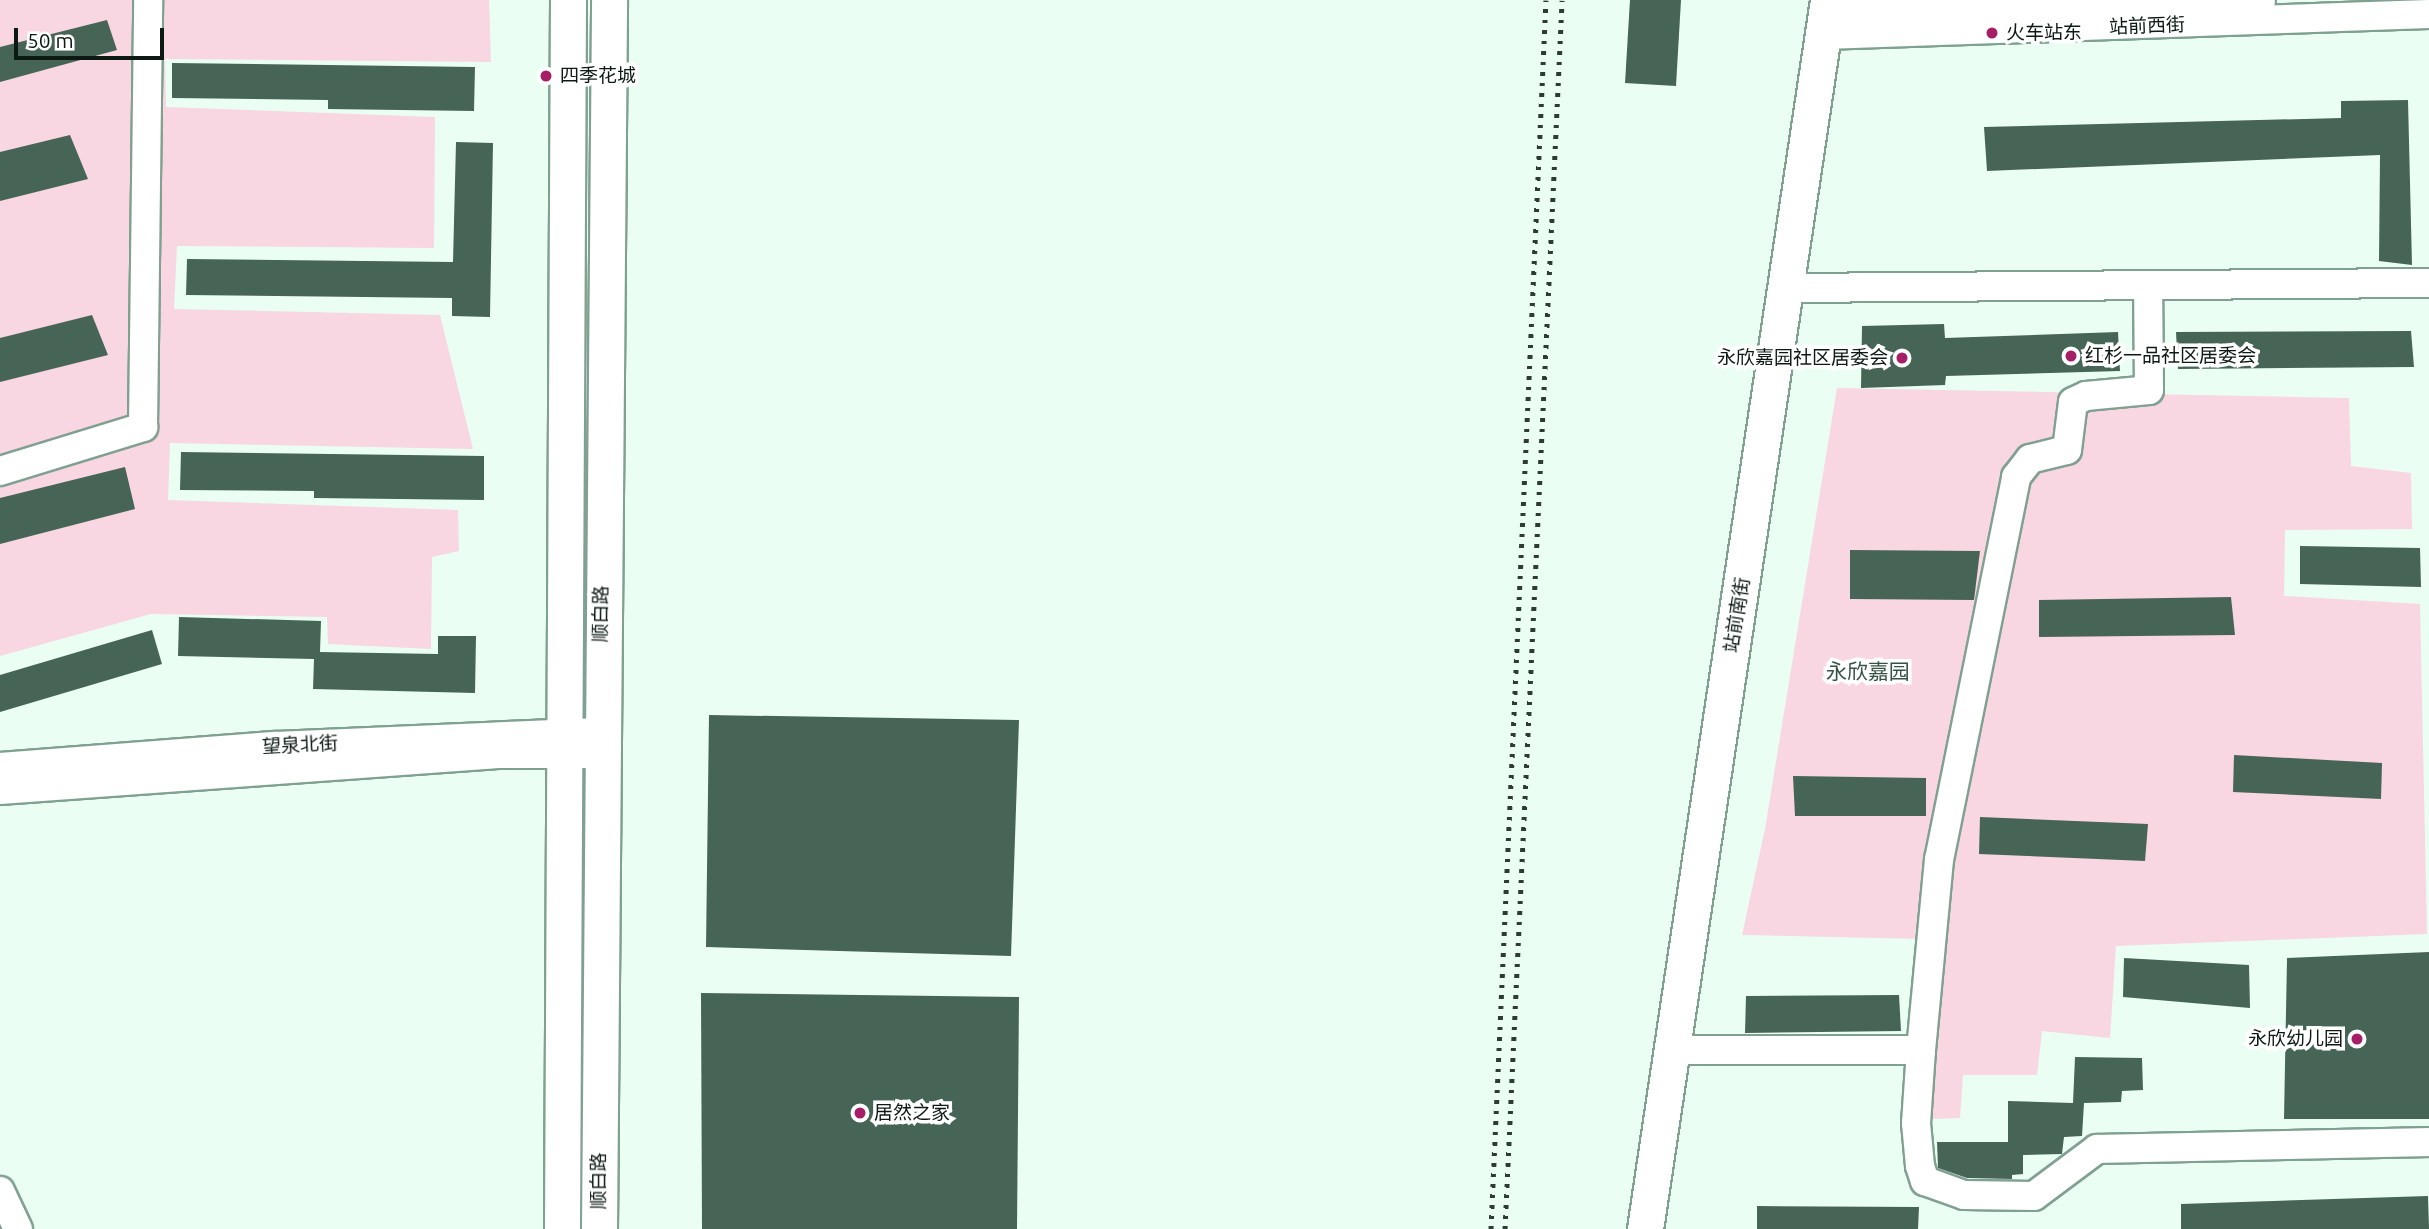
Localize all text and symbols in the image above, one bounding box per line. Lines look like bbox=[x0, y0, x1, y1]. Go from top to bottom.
street label: 站前西街 bbox=[2109, 13, 2185, 39]
scale bar bbox=[18, 14, 168, 58]
place label: 火车站东 bbox=[2006, 22, 2082, 44]
marker: 火车站东 bbox=[1984, 25, 2000, 41]
text: 50 m bbox=[27, 28, 74, 52]
place label: 四季花城 bbox=[560, 65, 636, 87]
marker: 四季花城 bbox=[538, 68, 554, 84]
place label: 红杉一品社区居委会 bbox=[2085, 345, 2256, 367]
place label: 永欣嘉园社区居委会 bbox=[1717, 347, 1888, 369]
marker: 红杉一品社区居委会 bbox=[2063, 348, 2079, 364]
marker: 永欣嘉园社区居委会 bbox=[1894, 350, 1910, 366]
street label: 站前南街 bbox=[1720, 576, 1754, 654]
street label: 顺白路 bbox=[589, 585, 613, 643]
district label: 永欣嘉园 bbox=[1826, 658, 1910, 684]
street label: 望泉北街 bbox=[261, 732, 339, 758]
place label: 永欣幼儿园 bbox=[2248, 1028, 2343, 1050]
marker: 永欣幼儿园 bbox=[2349, 1031, 2365, 1047]
place label: 居然之家 bbox=[874, 1102, 950, 1124]
marker: 居然之家 bbox=[852, 1105, 868, 1121]
street label: 顺白路 bbox=[588, 1153, 610, 1209]

